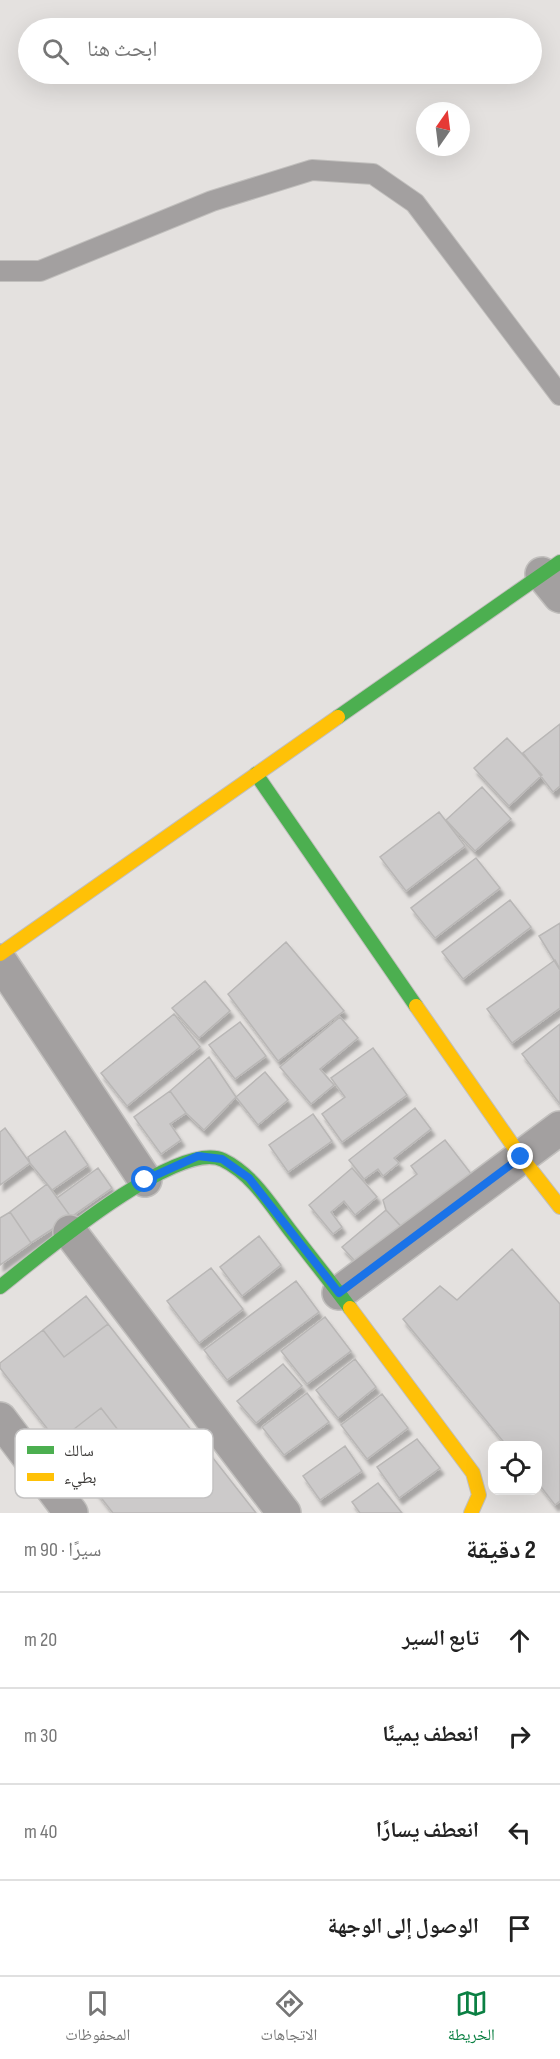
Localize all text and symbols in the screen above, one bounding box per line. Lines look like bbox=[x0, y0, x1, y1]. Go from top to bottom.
search box bbox=[18, 18, 542, 84]
icon: search bbox=[39, 35, 72, 68]
text: ابحث هنا bbox=[87, 36, 158, 63]
north arrow bbox=[416, 102, 470, 156]
route end bbox=[507, 1143, 533, 1169]
route start bbox=[131, 1166, 157, 1192]
legend bbox=[15, 1429, 213, 1498]
map controls bbox=[488, 1441, 542, 1495]
button: locate bbox=[488, 1441, 542, 1495]
text: سالك bbox=[64, 1442, 94, 1461]
text: بطيء bbox=[64, 1469, 96, 1490]
text: 2 دقيقة bbox=[466, 1535, 536, 1566]
text: سيرًا · 90 m bbox=[24, 1538, 101, 1562]
icon: ahead bbox=[503, 1624, 536, 1657]
text: تابع السير bbox=[402, 1625, 479, 1652]
text: 20 m bbox=[24, 1628, 57, 1652]
icon: right bbox=[503, 1720, 536, 1753]
text: انعطف يمينًا bbox=[382, 1721, 479, 1748]
text: 30 m bbox=[24, 1724, 57, 1748]
icon: left bbox=[503, 1816, 536, 1849]
text: انعطف يسارًا bbox=[376, 1817, 479, 1844]
text: 40 m bbox=[24, 1820, 57, 1844]
icon: arrive bbox=[503, 1912, 536, 1945]
text: الوصول إلى الوجهة bbox=[327, 1913, 479, 1940]
tab: المحفوظات bbox=[65, 1987, 130, 2050]
tab: الاتجاهات bbox=[261, 1987, 317, 2050]
tab: الخريطة bbox=[448, 1987, 495, 2050]

